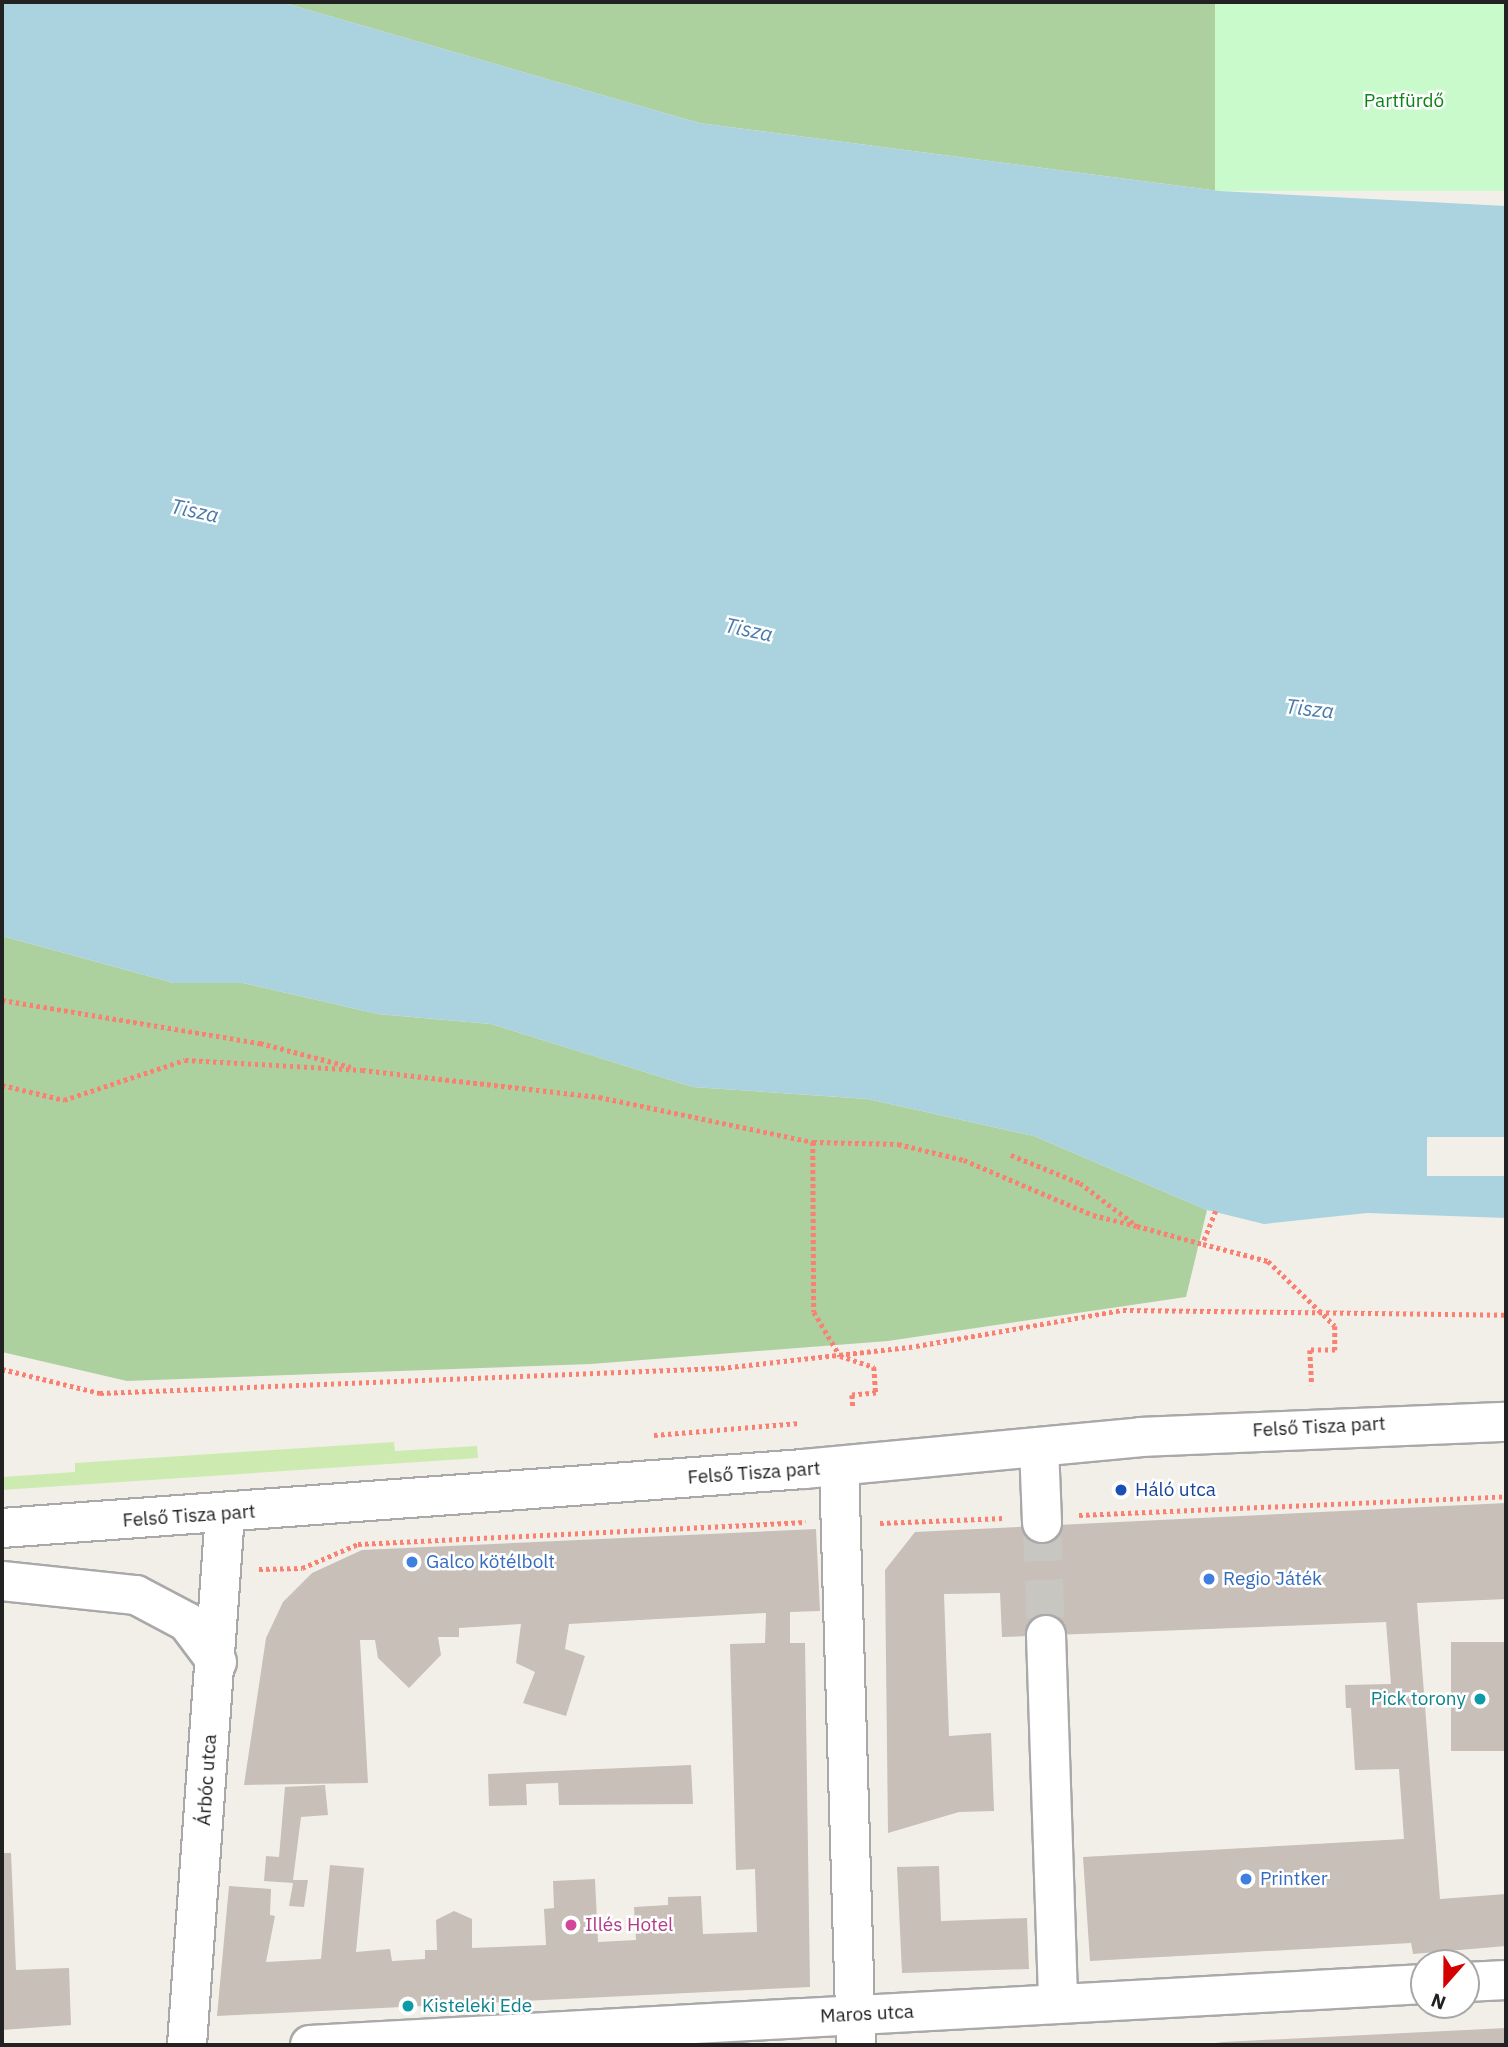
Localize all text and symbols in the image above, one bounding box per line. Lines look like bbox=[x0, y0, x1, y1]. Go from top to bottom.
park label: Partfürdő bbox=[1364, 90, 1444, 112]
water label: Tisza bbox=[169, 493, 221, 527]
water label: Tisza bbox=[723, 612, 775, 646]
water label: Tisza bbox=[1285, 693, 1335, 723]
street label: Felső Tisza part bbox=[1252, 1412, 1386, 1442]
street label: Felső Tisza part bbox=[687, 1457, 821, 1489]
place label: Háló utca bbox=[1135, 1479, 1216, 1501]
marker: Háló utca bbox=[1113, 1482, 1129, 1498]
street label: Felső Tisza part bbox=[122, 1500, 256, 1532]
place label: Galco kötélbolt bbox=[426, 1551, 555, 1573]
marker: Galco kötélbolt bbox=[404, 1554, 420, 1570]
place label: Regio Játék bbox=[1223, 1568, 1322, 1590]
marker: Regio Játék bbox=[1201, 1571, 1217, 1587]
place label: Pick torony bbox=[1371, 1688, 1466, 1710]
marker: Pick torony bbox=[1472, 1691, 1488, 1707]
street label: Árbóc utca bbox=[192, 1733, 222, 1827]
place label: Printker bbox=[1260, 1868, 1328, 1890]
marker: Printker bbox=[1238, 1871, 1254, 1887]
place label: Illés Hotel bbox=[585, 1914, 673, 1936]
marker: Illés Hotel bbox=[563, 1917, 579, 1933]
north arrow bbox=[1410, 1949, 1480, 2019]
text: N bbox=[1427, 1988, 1449, 2015]
place label: Kisteleki Ede bbox=[422, 1995, 532, 2017]
marker: Kisteleki Ede bbox=[400, 1998, 416, 2014]
street label: Maros utca bbox=[820, 2000, 914, 2028]

